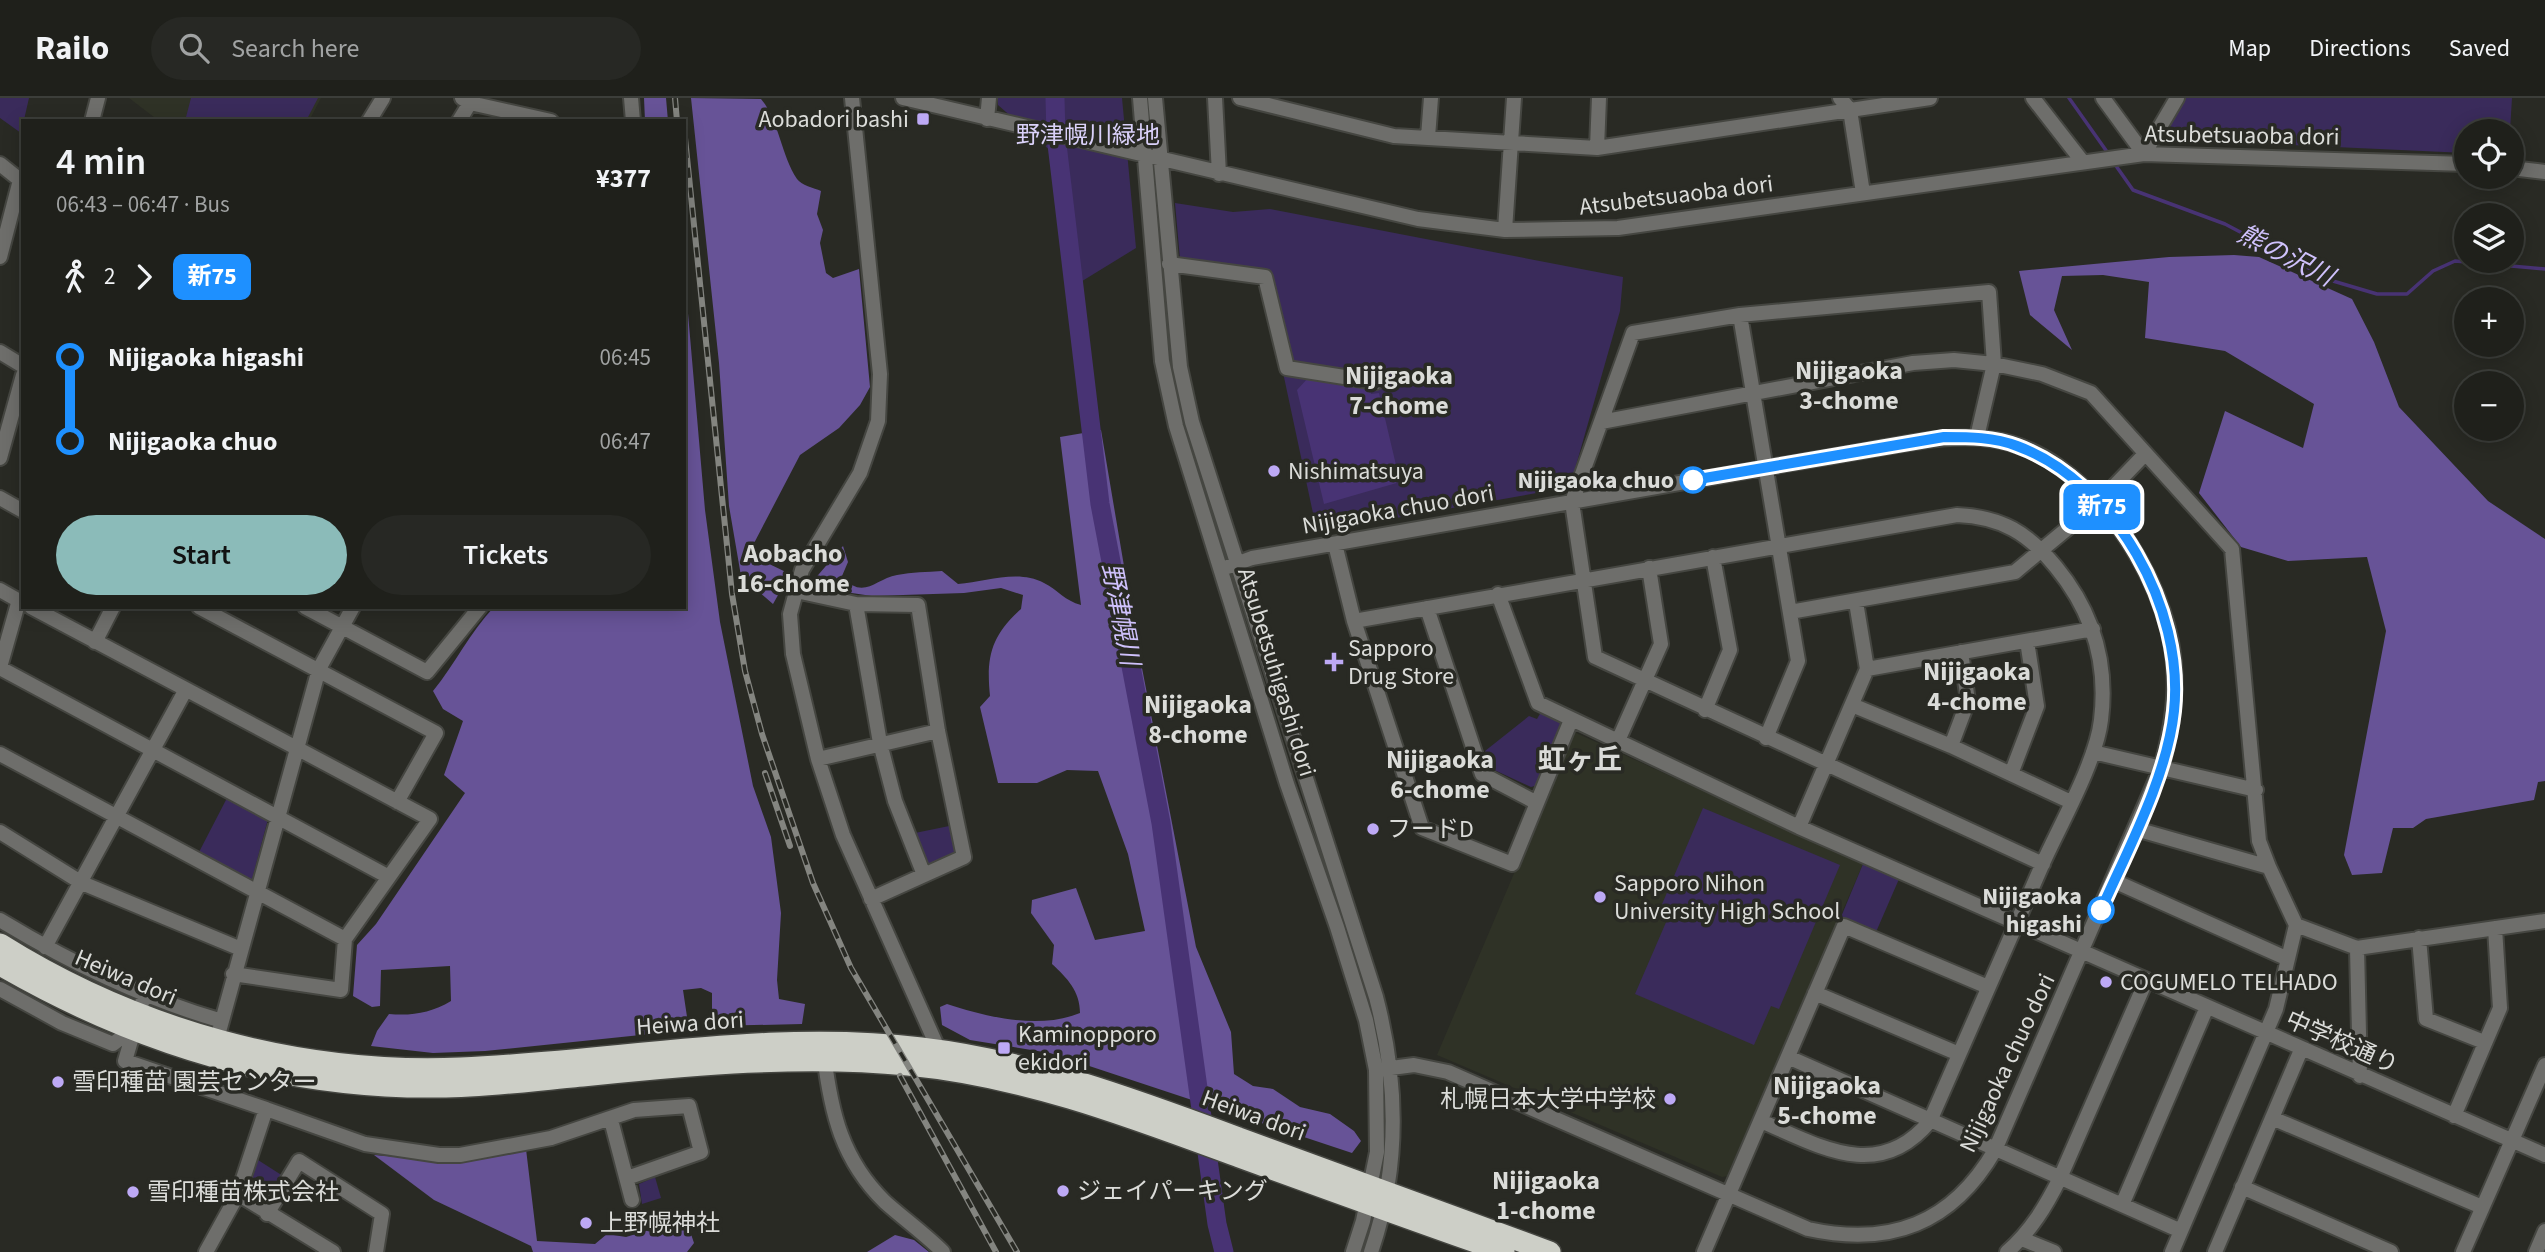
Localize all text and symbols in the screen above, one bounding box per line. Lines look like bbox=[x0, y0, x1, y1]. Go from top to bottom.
search box bbox=[151, 17, 641, 80]
text: Railo bbox=[35, 25, 109, 72]
icon: search bbox=[175, 29, 213, 67]
text: Search here bbox=[231, 30, 359, 67]
text: Map bbox=[2228, 31, 2271, 66]
text: Directions bbox=[2309, 31, 2411, 66]
text: Saved bbox=[2449, 31, 2510, 66]
place label: Aobadori bashi bbox=[759, 102, 909, 137]
marker: Aobadori bashi bbox=[915, 111, 931, 127]
street label: Atsubetsuaoba dori bbox=[2144, 116, 2340, 155]
park label: 野津幌川緑地 bbox=[1016, 118, 1160, 153]
map controls bbox=[2454, 119, 2524, 441]
button: locate bbox=[2454, 119, 2524, 189]
text: 4 min bbox=[56, 135, 146, 189]
text: ¥377 bbox=[596, 160, 651, 197]
street label: Atsubetsuaoba dori bbox=[1577, 166, 1775, 225]
text: 06:43 – 06:47 · Bus bbox=[56, 188, 230, 221]
button: layers bbox=[2454, 203, 2524, 273]
water label: 熊の沢川 bbox=[2231, 215, 2343, 297]
icon: walk bbox=[56, 258, 94, 296]
icon: forward bbox=[125, 258, 163, 296]
text: 新75 bbox=[187, 259, 237, 294]
text: 2 bbox=[104, 260, 115, 293]
button: + bbox=[2454, 287, 2524, 357]
text: Nijigaoka higashi bbox=[108, 339, 304, 376]
text: 06:45 bbox=[600, 341, 651, 374]
district label: Nijigaoka 3-chome bbox=[1795, 352, 1903, 419]
district label: Nijigaoka 7-chome bbox=[1345, 357, 1453, 424]
button: − bbox=[2454, 371, 2524, 441]
text: Nijigaoka chuo bbox=[108, 423, 278, 460]
text: 06:47 bbox=[600, 425, 651, 458]
place label: Nishimatsuya bbox=[1288, 454, 1424, 489]
marker: Nishimatsuya bbox=[1266, 463, 1282, 479]
place label: Nijigaoka chuo bbox=[1518, 463, 1674, 498]
marker: Nijigaoka chuo bbox=[1680, 467, 1706, 493]
street label: Nijigaoka chuo dori bbox=[1299, 475, 1497, 544]
line badge: 新75 bbox=[2062, 484, 2142, 530]
text: 新75 bbox=[2077, 489, 2127, 524]
button: Start bbox=[56, 515, 347, 595]
button: Tickets bbox=[361, 515, 651, 595]
district label: Aobacho 16-chome bbox=[736, 535, 850, 602]
water label: 野津幌川 bbox=[1092, 560, 1149, 672]
street label: Atsubetsuhigashi dori bbox=[1228, 563, 1325, 781]
place label: Sapporo Drug Store bbox=[1348, 631, 1454, 694]
district label: Nijigaoka 4-chome bbox=[1923, 653, 2031, 720]
marker: Sapporo Drug Store bbox=[1326, 654, 1342, 670]
district label: Nijigaoka 8-chome bbox=[1144, 686, 1252, 753]
district label: 虹ヶ丘 bbox=[1538, 740, 1622, 780]
district label: Nijigaoka 6-chome bbox=[1386, 741, 1494, 808]
place label: フードD bbox=[1387, 812, 1474, 847]
marker: フードD bbox=[1365, 821, 1381, 837]
place label: Sapporo Nihon University High School bbox=[1614, 866, 1840, 929]
place label: Nijigaoka higashi bbox=[1982, 879, 2082, 942]
marker: Sapporo Nihon University High School bbox=[1592, 889, 1608, 905]
marker: Nijigaoka higashi bbox=[2088, 897, 2114, 923]
street label: Heiwa dori bbox=[69, 940, 182, 1015]
place label: COGUMELO TELHADO bbox=[2120, 965, 2338, 1000]
street label: Nijigaoka chuo dori bbox=[1951, 968, 2064, 1159]
marker: COGUMELO TELHADO bbox=[2098, 974, 2114, 990]
street label: Heiwa dori bbox=[635, 1002, 745, 1045]
street label: 中学校通り bbox=[2280, 1002, 2404, 1083]
place label: Kaminopporo ekidori bbox=[1018, 1017, 1157, 1080]
marker: Kaminopporo ekidori bbox=[996, 1040, 1012, 1056]
place label: 雪印種苗 園芸センター bbox=[72, 1065, 317, 1100]
district label: Nijigaoka 5-chome bbox=[1773, 1067, 1881, 1134]
marker: 雪印種苗 園芸センター bbox=[50, 1074, 66, 1090]
street label: Heiwa dori bbox=[1197, 1081, 1311, 1150]
place label: 札幌日本大学中学校 bbox=[1440, 1082, 1656, 1117]
marker: 札幌日本大学中学校 bbox=[1662, 1091, 1678, 1107]
district label: Nijigaoka 1-chome bbox=[1492, 1162, 1600, 1229]
place label: ジェイパーキング bbox=[1077, 1174, 1268, 1209]
place label: 雪印種苗株式会社 bbox=[147, 1175, 339, 1210]
marker: ジェイパーキング bbox=[1055, 1183, 1071, 1199]
marker: 雪印種苗株式会社 bbox=[125, 1184, 141, 1200]
place label: 上野幌神社 bbox=[600, 1206, 720, 1241]
marker: 上野幌神社 bbox=[578, 1215, 594, 1231]

